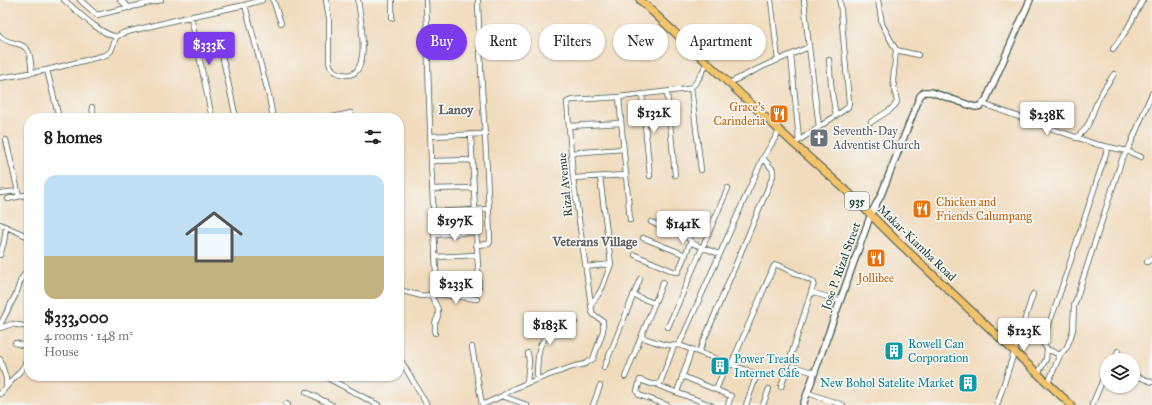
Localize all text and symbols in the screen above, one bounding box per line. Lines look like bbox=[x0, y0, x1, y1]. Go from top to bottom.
chip: Buy bbox=[416, 24, 467, 60]
chip: Rent bbox=[475, 24, 531, 60]
chip: Filters bbox=[539, 24, 605, 60]
chip: New bbox=[613, 24, 668, 60]
chip: Apartment bbox=[676, 24, 766, 60]
pin: $333K bbox=[181, 32, 237, 66]
text: $333K bbox=[193, 37, 225, 53]
pin: $132K bbox=[626, 100, 682, 134]
place label: Grace's Carinderia bbox=[714, 100, 766, 128]
district label: Lanoy bbox=[439, 102, 474, 118]
pin: $238K bbox=[1019, 102, 1075, 136]
restaurant icon: Grace's Carinderia bbox=[768, 103, 790, 125]
text: $132K bbox=[637, 105, 671, 121]
text: $238K bbox=[1029, 107, 1065, 123]
place label: Seventh-Day Adventist Church bbox=[832, 124, 920, 152]
icon: filters bbox=[362, 126, 384, 148]
text: 8 homes bbox=[44, 127, 102, 148]
church icon: Seventh-Day Adventist Church bbox=[808, 127, 830, 149]
street label: Rizal Avenue bbox=[555, 152, 575, 218]
road number: 935 bbox=[845, 192, 869, 210]
place label: Chicken and Friends Calumpang bbox=[936, 195, 1032, 224]
restaurant icon: Chicken and Friends Calumpang bbox=[911, 198, 933, 220]
icon: home bbox=[178, 201, 250, 273]
street label: Makar-Kiamba Road bbox=[875, 202, 959, 284]
pin: $197K bbox=[427, 208, 483, 242]
pin: $141K bbox=[655, 211, 711, 245]
text: $197K bbox=[437, 213, 473, 229]
text: $141K bbox=[666, 216, 700, 232]
street label: Jose P. Rizal Street bbox=[818, 220, 865, 314]
district label: Veterans Village bbox=[551, 234, 638, 250]
restaurant icon: Jollibee bbox=[865, 247, 887, 269]
pin: $233K bbox=[428, 271, 484, 305]
place label: Jollibee bbox=[856, 271, 894, 286]
text: $233K bbox=[439, 276, 473, 292]
text: $333,000 bbox=[44, 307, 109, 328]
pin: $183K bbox=[522, 312, 578, 346]
text: $183K bbox=[533, 317, 567, 333]
pin: $123K bbox=[996, 318, 1052, 352]
text: $123K bbox=[1007, 323, 1041, 339]
text: 4 rooms · 148 m² bbox=[44, 328, 133, 344]
place label: Rowell Can Corporation bbox=[908, 337, 969, 365]
building icon: Rowell Can Corporation bbox=[883, 340, 905, 362]
text: House bbox=[44, 344, 79, 360]
place label: Power Treads Internet Cafe bbox=[734, 352, 800, 380]
map controls bbox=[1100, 353, 1140, 393]
button: layers bbox=[1100, 353, 1140, 393]
building icon: Power Treads Internet Cafe bbox=[709, 355, 731, 377]
building icon: New Bohol Satelite Market bbox=[957, 372, 979, 394]
place label: New Bohol Satelite Market bbox=[820, 376, 955, 390]

